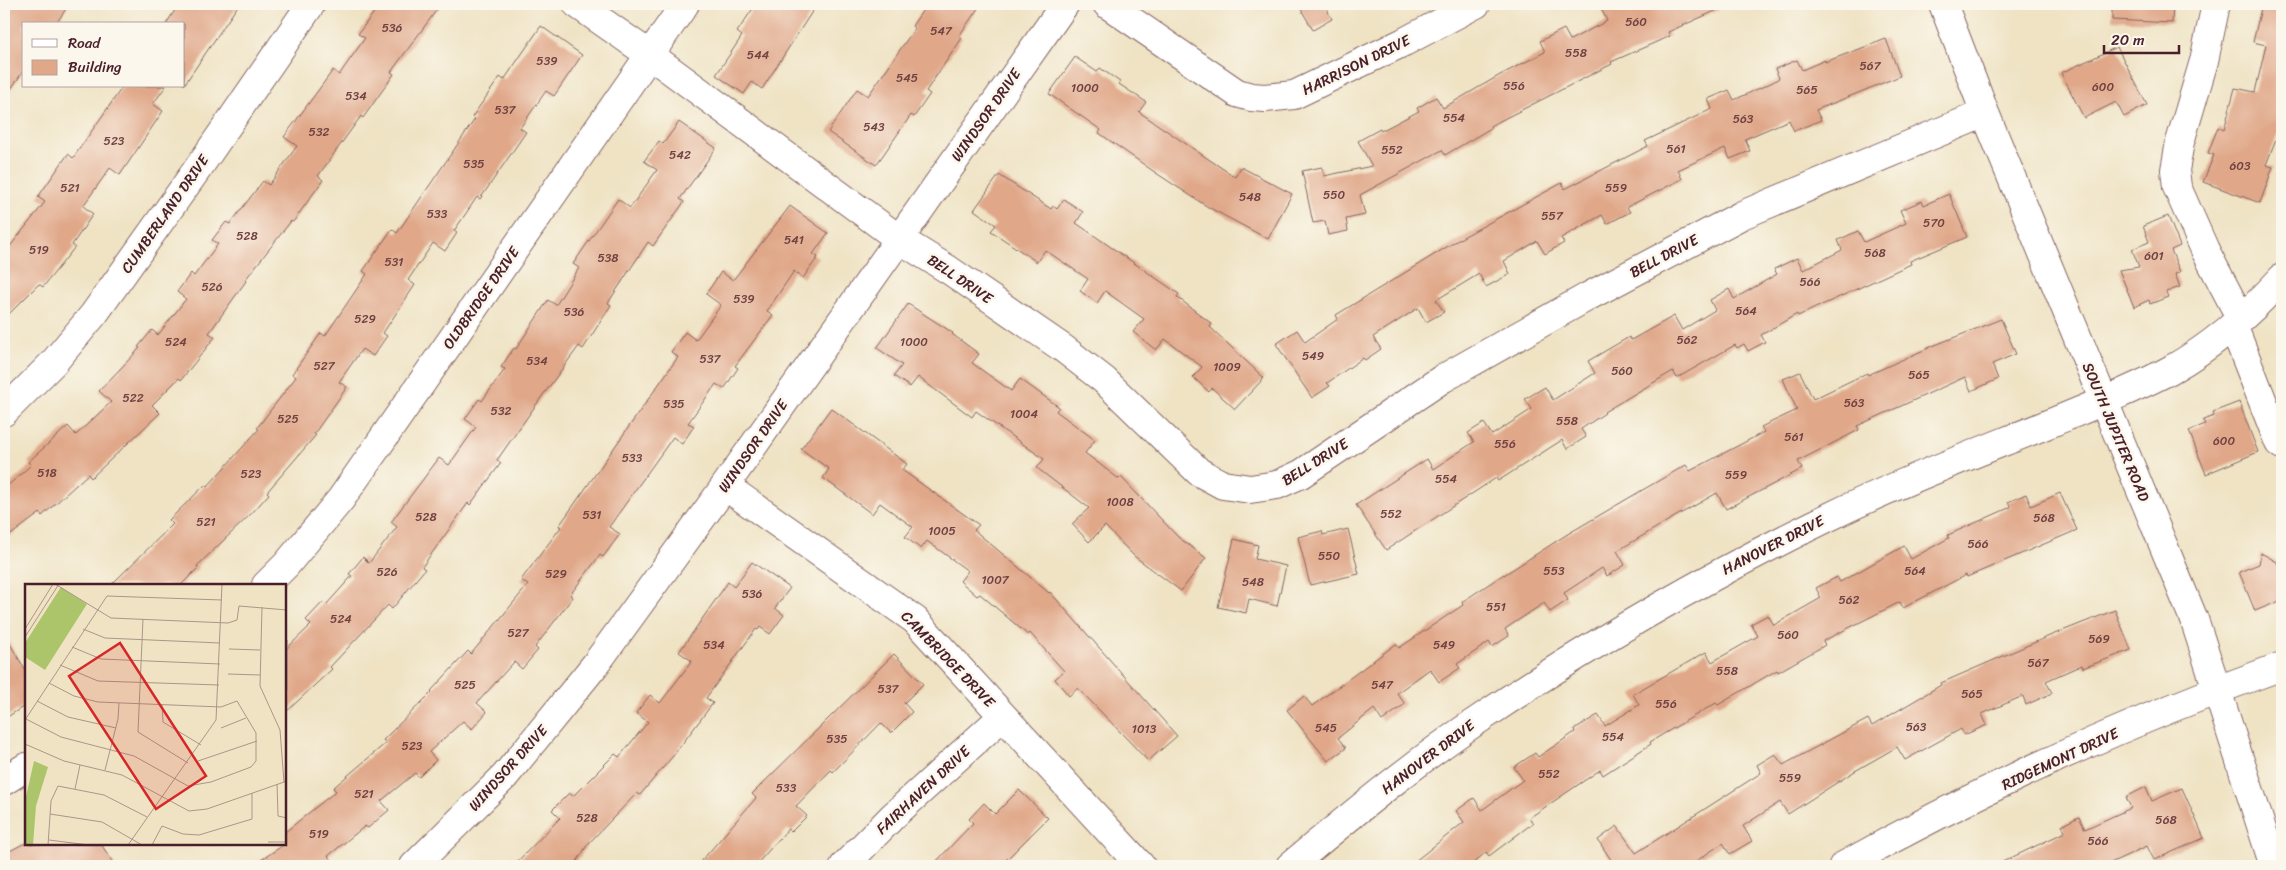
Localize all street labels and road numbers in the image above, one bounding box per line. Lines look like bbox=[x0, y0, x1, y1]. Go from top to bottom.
street label: HARRISON DRIVE bbox=[1297, 27, 1416, 103]
street label: WINDSOR DRIVE bbox=[944, 61, 1029, 167]
street label: CUMBERLAND DRIVE bbox=[114, 148, 217, 279]
street label: BELL DRIVE bbox=[1625, 226, 1705, 285]
street label: OLDBRIDGE DRIVE bbox=[436, 240, 527, 355]
street label: BELL DRIVE bbox=[922, 247, 1000, 312]
street label: SOUTH JUPITER ROAD bbox=[2075, 358, 2157, 506]
street label: WINDSOR DRIVE bbox=[711, 392, 796, 498]
street label: BELL DRIVE bbox=[1276, 430, 1355, 493]
street label: HANOVER DRIVE bbox=[1717, 507, 1830, 582]
street label: CAMBRIDGE DRIVE bbox=[894, 604, 1003, 715]
street label: HANOVER DRIVE bbox=[1375, 712, 1482, 801]
street label: WINDSOR DRIVE bbox=[462, 718, 555, 817]
street label: RIDGEMONT DRIVE bbox=[1997, 720, 2124, 798]
street label: FAIRHAVEN DRIVE bbox=[870, 738, 978, 841]

